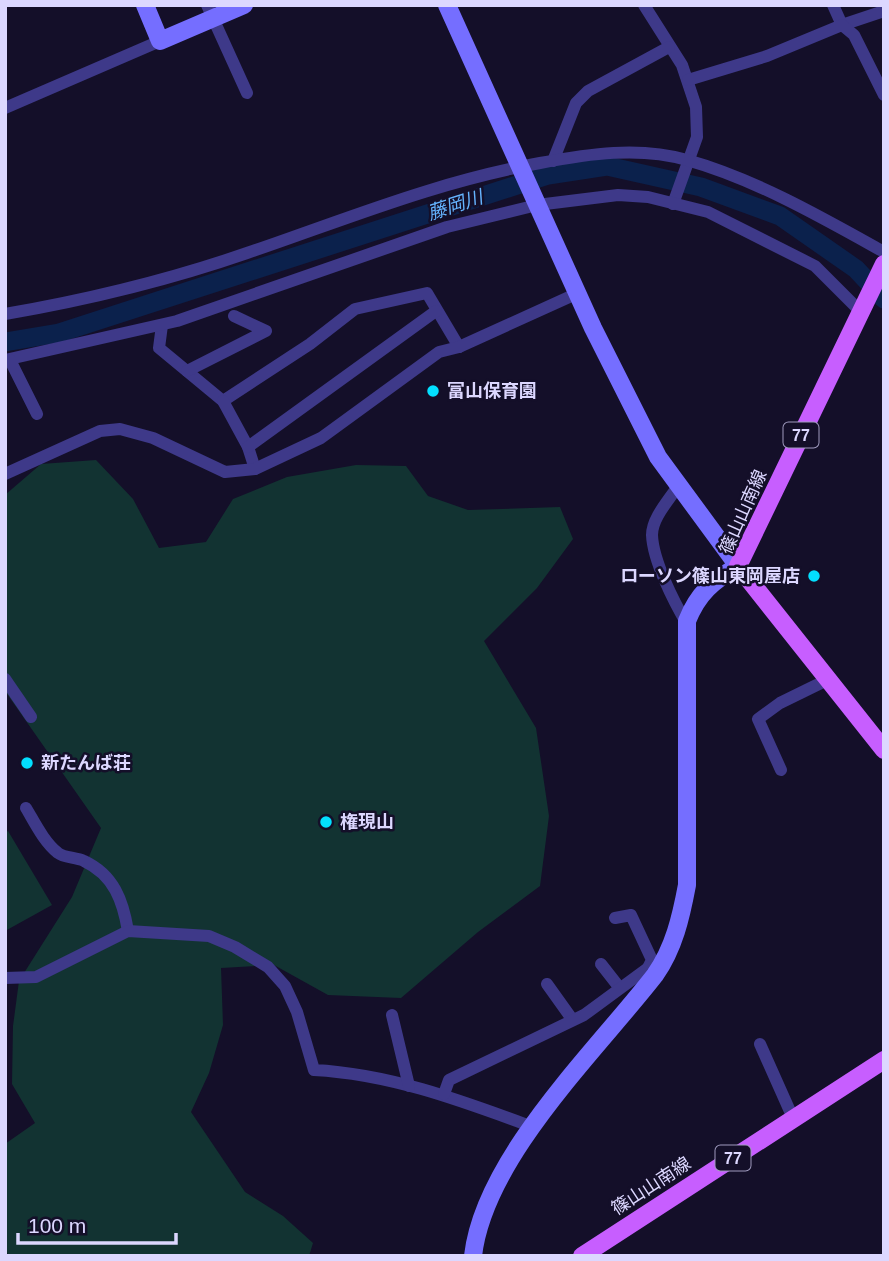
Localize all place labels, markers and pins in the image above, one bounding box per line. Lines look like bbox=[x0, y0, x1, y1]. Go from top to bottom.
place label: 富山保育園 bbox=[447, 381, 537, 401]
marker: 富山保育園 bbox=[425, 383, 441, 399]
place label: ローソン篠山東岡屋店 bbox=[620, 566, 800, 586]
marker: ローソン篠山東岡屋店 bbox=[806, 568, 822, 584]
place label: 新たんば荘 bbox=[41, 753, 131, 773]
marker: 新たんば荘 bbox=[19, 755, 35, 771]
place label: 権現山 bbox=[340, 812, 394, 832]
marker: 権現山 bbox=[318, 814, 334, 830]

